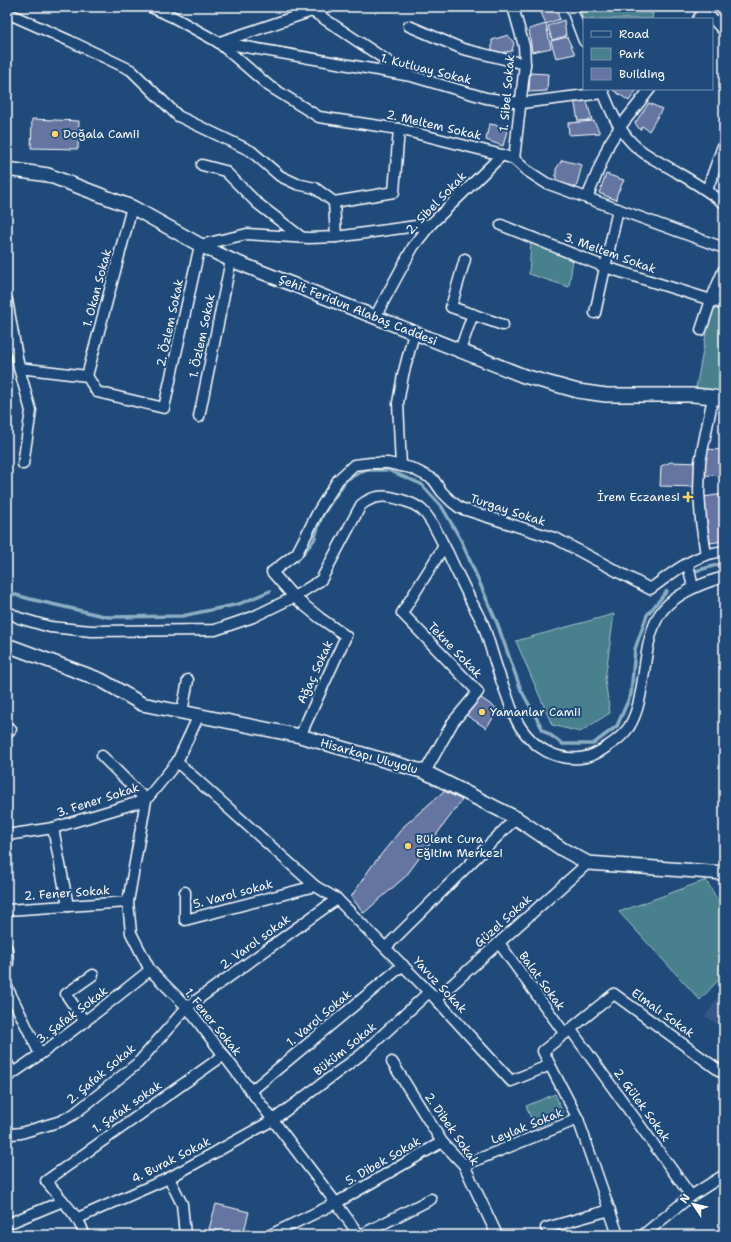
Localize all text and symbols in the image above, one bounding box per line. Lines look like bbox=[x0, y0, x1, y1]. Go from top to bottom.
legend bbox=[583, 18, 713, 90]
text: Road bbox=[619, 26, 650, 42]
text: Park bbox=[619, 46, 645, 62]
street label: 1. Kutluay Sokak bbox=[379, 50, 473, 88]
street label: 1. Sibel Sokak bbox=[496, 54, 518, 132]
text: Building bbox=[619, 66, 665, 82]
street label: 2. Meltem Sokak bbox=[385, 106, 483, 144]
place label: Doğala Camii bbox=[63, 126, 140, 142]
marker: Doğala Camii bbox=[50, 129, 60, 139]
street label: 2. Sibel Sokak bbox=[402, 168, 470, 238]
street label: 3. Meltem Sokak bbox=[562, 229, 658, 277]
street label: 1. Okan Sokak bbox=[79, 247, 115, 329]
street label: Şehit Feridun Alabaş Caddesi bbox=[276, 271, 440, 349]
street label: 2. Özlem Sokak bbox=[153, 277, 187, 368]
street label: 1. Özlem Sokak bbox=[185, 292, 219, 380]
place label: İrem Eczanesi bbox=[597, 489, 680, 505]
street label: Turgay Sokak bbox=[468, 490, 548, 530]
marker: İrem Eczanesi bbox=[683, 492, 693, 502]
street label: Tekne Sokak bbox=[424, 619, 486, 682]
street label: Ağaç Sokak bbox=[293, 638, 337, 706]
place label: Yamanlar Camii bbox=[490, 704, 581, 720]
marker: Yamanlar Camii bbox=[477, 707, 487, 717]
street label: Hisarkapı Uluyolu bbox=[318, 734, 420, 778]
street label: 3. Fener Sokak bbox=[55, 779, 141, 821]
place label: Bülent Cura Eğitim Merkezi bbox=[416, 831, 503, 861]
marker: Bülent Cura Eğitim Merkezi bbox=[403, 841, 413, 851]
street label: 5. Varol sokak bbox=[191, 876, 275, 912]
street label: 2. Fener Sokak bbox=[24, 882, 111, 904]
street label: Güzel Sokak bbox=[471, 891, 535, 951]
street label: 2. Varol sokak bbox=[217, 911, 293, 973]
street label: Balat Sokak bbox=[515, 948, 569, 1014]
street label: Yavuz Sokak bbox=[410, 953, 470, 1017]
street label: 3. Şafak Sokak bbox=[33, 983, 111, 1047]
street label: 1. Fener Sokak bbox=[181, 985, 245, 1059]
street label: Elmalı Sokak bbox=[628, 985, 698, 1041]
street label: 1. Varol Sokak bbox=[283, 986, 355, 1050]
street label: Büküm Sokak bbox=[310, 1019, 380, 1079]
street label: 2. Şafak Sokak bbox=[63, 1040, 139, 1108]
street label: 2. Gülek Sokak bbox=[610, 1065, 674, 1145]
street label: 1. Şafak sokak bbox=[89, 1077, 165, 1137]
street label: 2. Dibek Sokak bbox=[421, 1089, 483, 1169]
street label: Leylak Sokak bbox=[489, 1104, 566, 1148]
street label: 4. Burak Sokak bbox=[129, 1133, 213, 1187]
street label: 5. Dibek Sokak bbox=[342, 1133, 424, 1189]
north arrow bbox=[673, 1184, 713, 1224]
text: N bbox=[677, 1190, 694, 1206]

